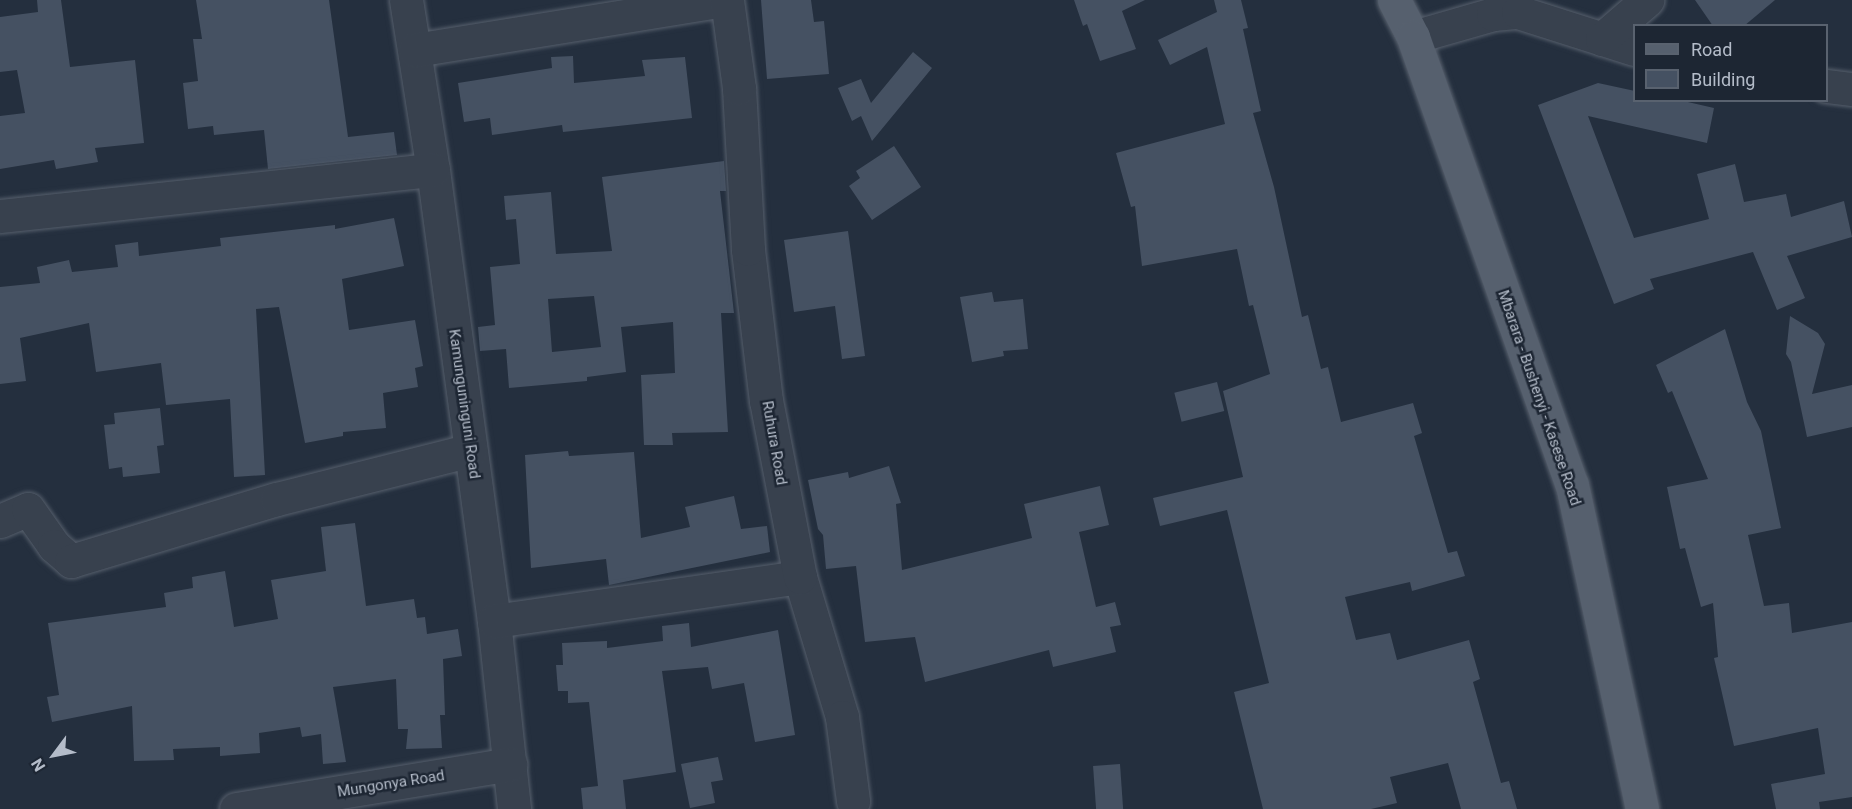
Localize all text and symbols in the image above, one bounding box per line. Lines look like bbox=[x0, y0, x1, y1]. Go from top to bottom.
legend bbox=[1633, 24, 1828, 102]
text: Road bbox=[1691, 39, 1732, 60]
text: Building bbox=[1691, 69, 1755, 90]
street label: Mbarara - Bushenyi - Kasese Road bbox=[1494, 288, 1584, 508]
street label: Kamunguninguni Road bbox=[445, 328, 483, 480]
street label: Ruhura Road bbox=[758, 400, 790, 486]
north arrow bbox=[24, 725, 84, 785]
text: N bbox=[27, 755, 49, 775]
street label: Mungonya Road bbox=[336, 767, 446, 801]

